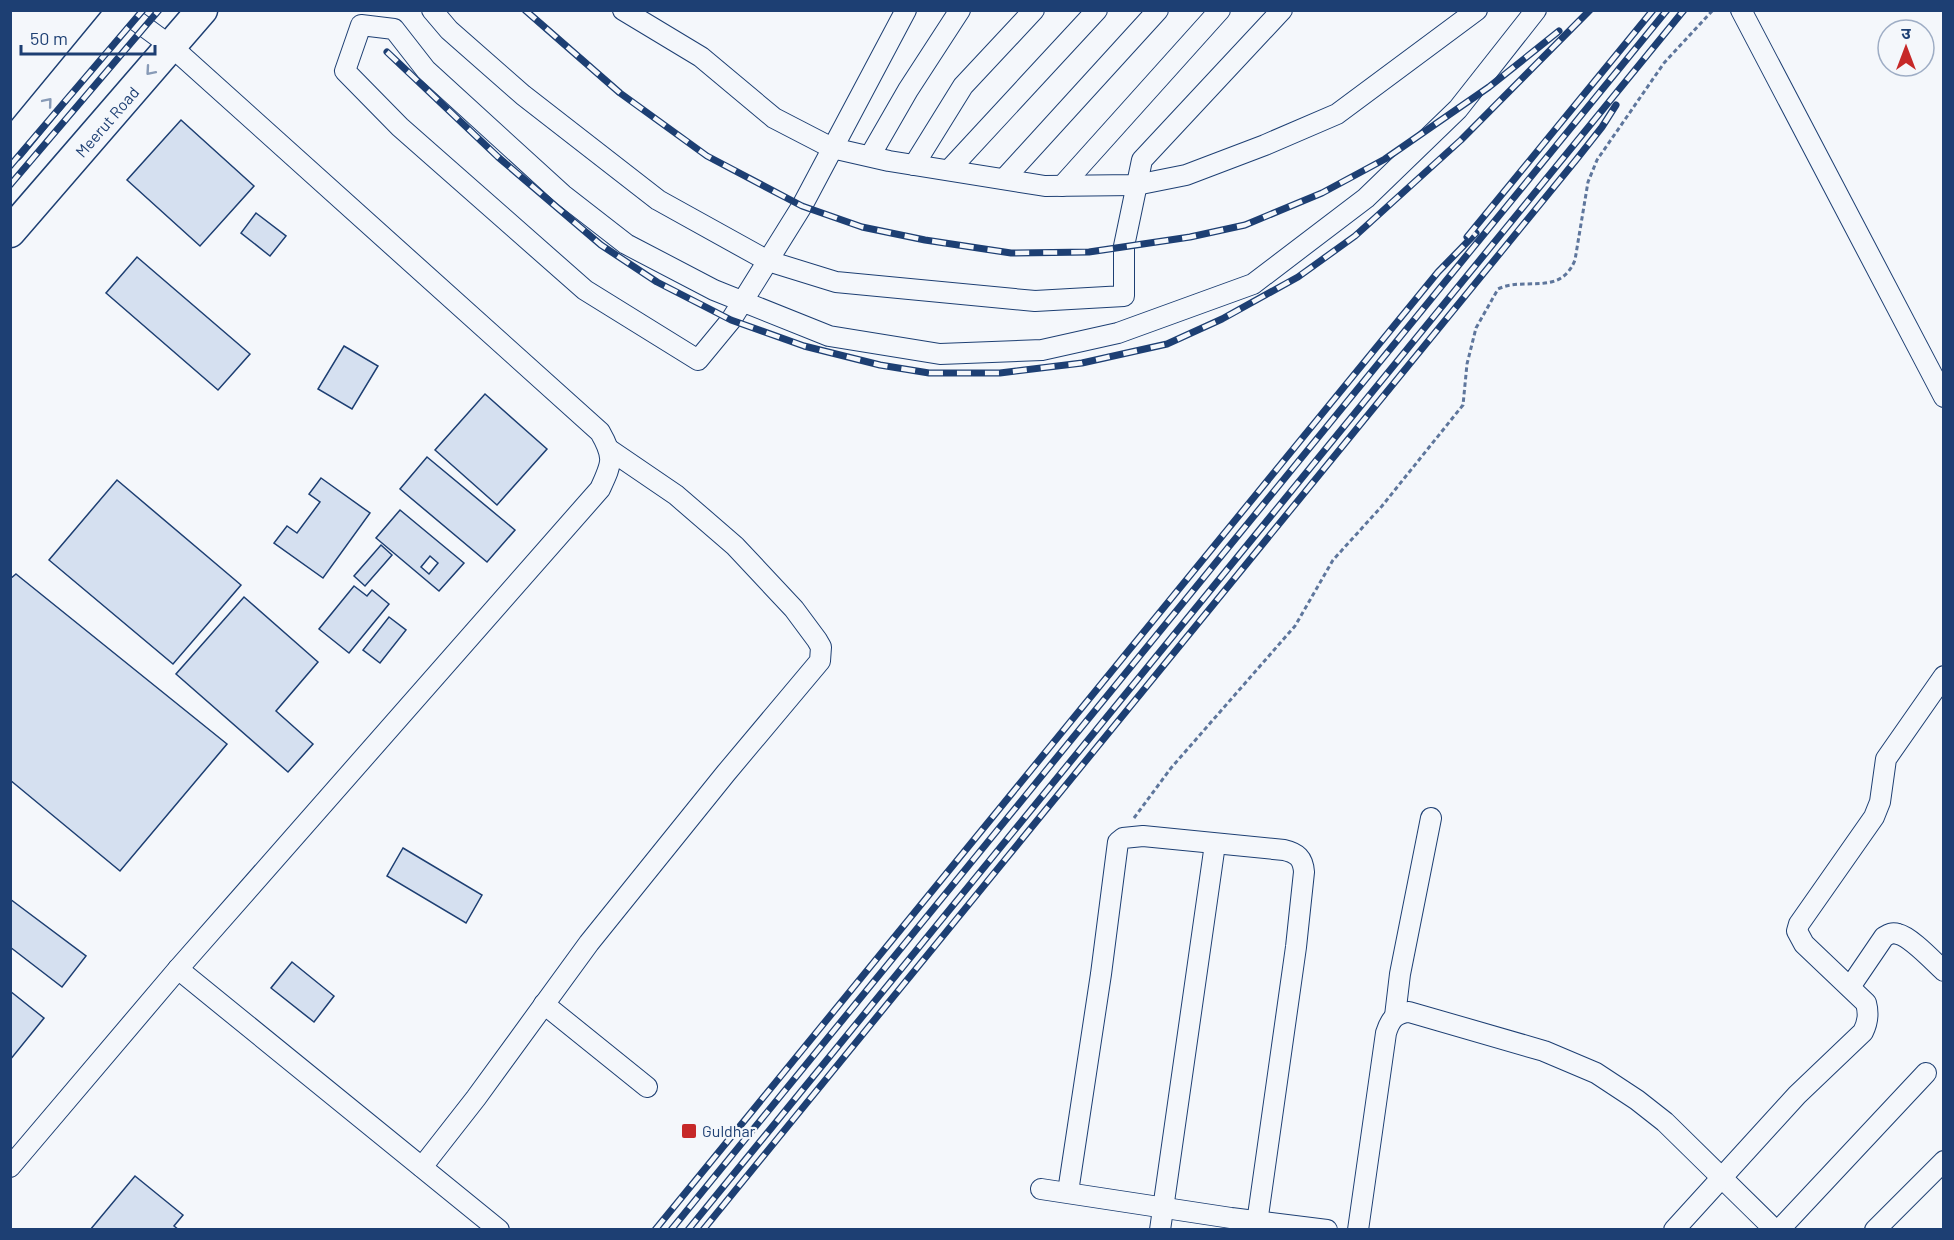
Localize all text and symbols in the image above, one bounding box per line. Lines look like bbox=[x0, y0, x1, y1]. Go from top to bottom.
scale bar bbox=[21, 18, 154, 56]
north arrow bbox=[1876, 18, 1936, 78]
text: उ bbox=[1901, 23, 1911, 42]
text: 50 m bbox=[30, 27, 68, 49]
one-way arrow bbox=[147, 64, 158, 75]
street label: Meerut Road bbox=[71, 82, 142, 161]
one-way arrow bbox=[41, 97, 52, 108]
place label: Guldhar bbox=[702, 1121, 756, 1140]
marker: Guldhar bbox=[680, 1122, 698, 1140]

